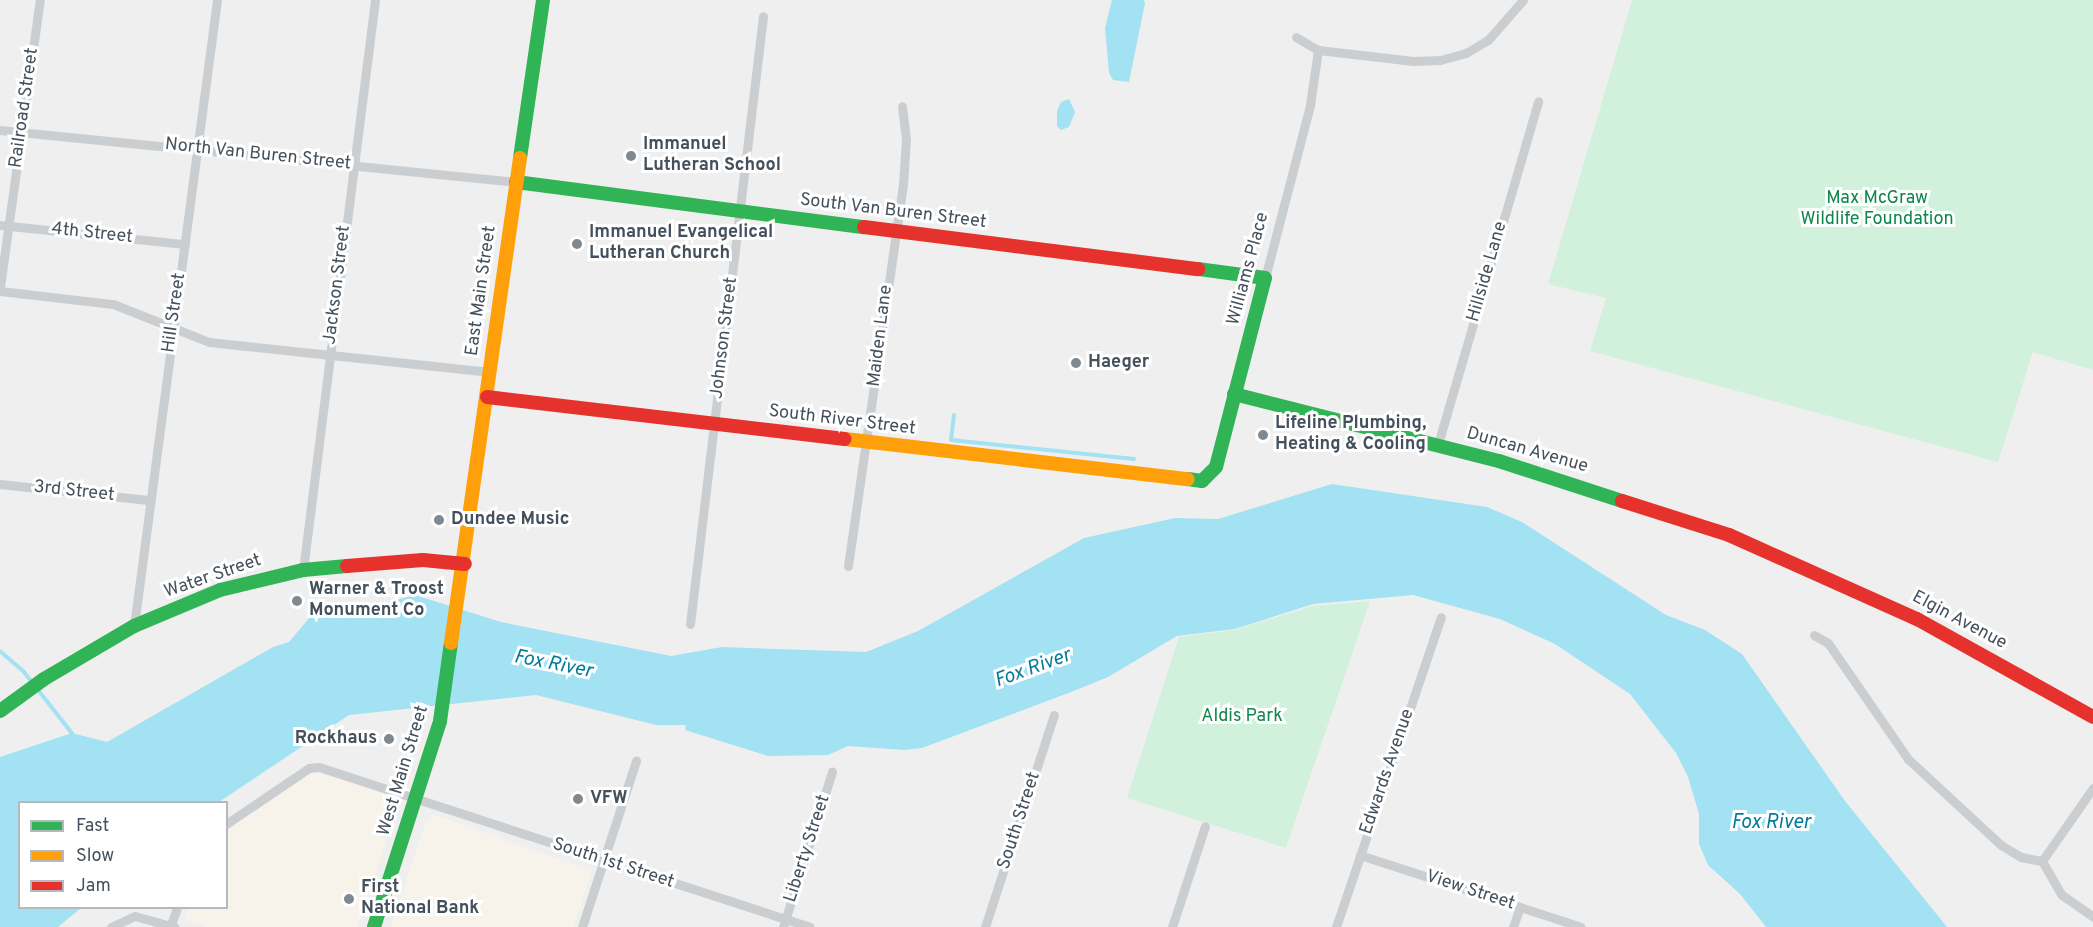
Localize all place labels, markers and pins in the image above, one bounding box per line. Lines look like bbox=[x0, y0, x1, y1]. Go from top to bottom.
place label: Immanuel Lutheran School bbox=[643, 135, 781, 178]
marker: Immanuel Lutheran School bbox=[624, 149, 638, 163]
place label: Immanuel Evangelical Lutheran Church bbox=[589, 223, 773, 266]
marker: Immanuel Evangelical Lutheran Church bbox=[570, 237, 584, 251]
place label: Haeger bbox=[1088, 352, 1149, 374]
marker: Haeger bbox=[1069, 356, 1083, 370]
place label: Lifeline Plumbing, Heating & Cooling bbox=[1275, 414, 1426, 456]
marker: Lifeline Plumbing, Heating & Cooling bbox=[1256, 428, 1270, 442]
place label: Dundee Music bbox=[451, 509, 569, 531]
marker: Dundee Music bbox=[432, 513, 446, 527]
place label: Warner & Troost Monument Co bbox=[309, 580, 444, 622]
marker: Warner & Troost Monument Co bbox=[290, 594, 304, 608]
place label: Rockhaus bbox=[295, 728, 377, 750]
marker: Rockhaus bbox=[382, 732, 396, 746]
place label: VFW bbox=[590, 788, 627, 810]
marker: VFW bbox=[571, 792, 585, 806]
place label: First National Bank bbox=[361, 878, 479, 920]
marker: First National Bank bbox=[342, 892, 356, 906]

